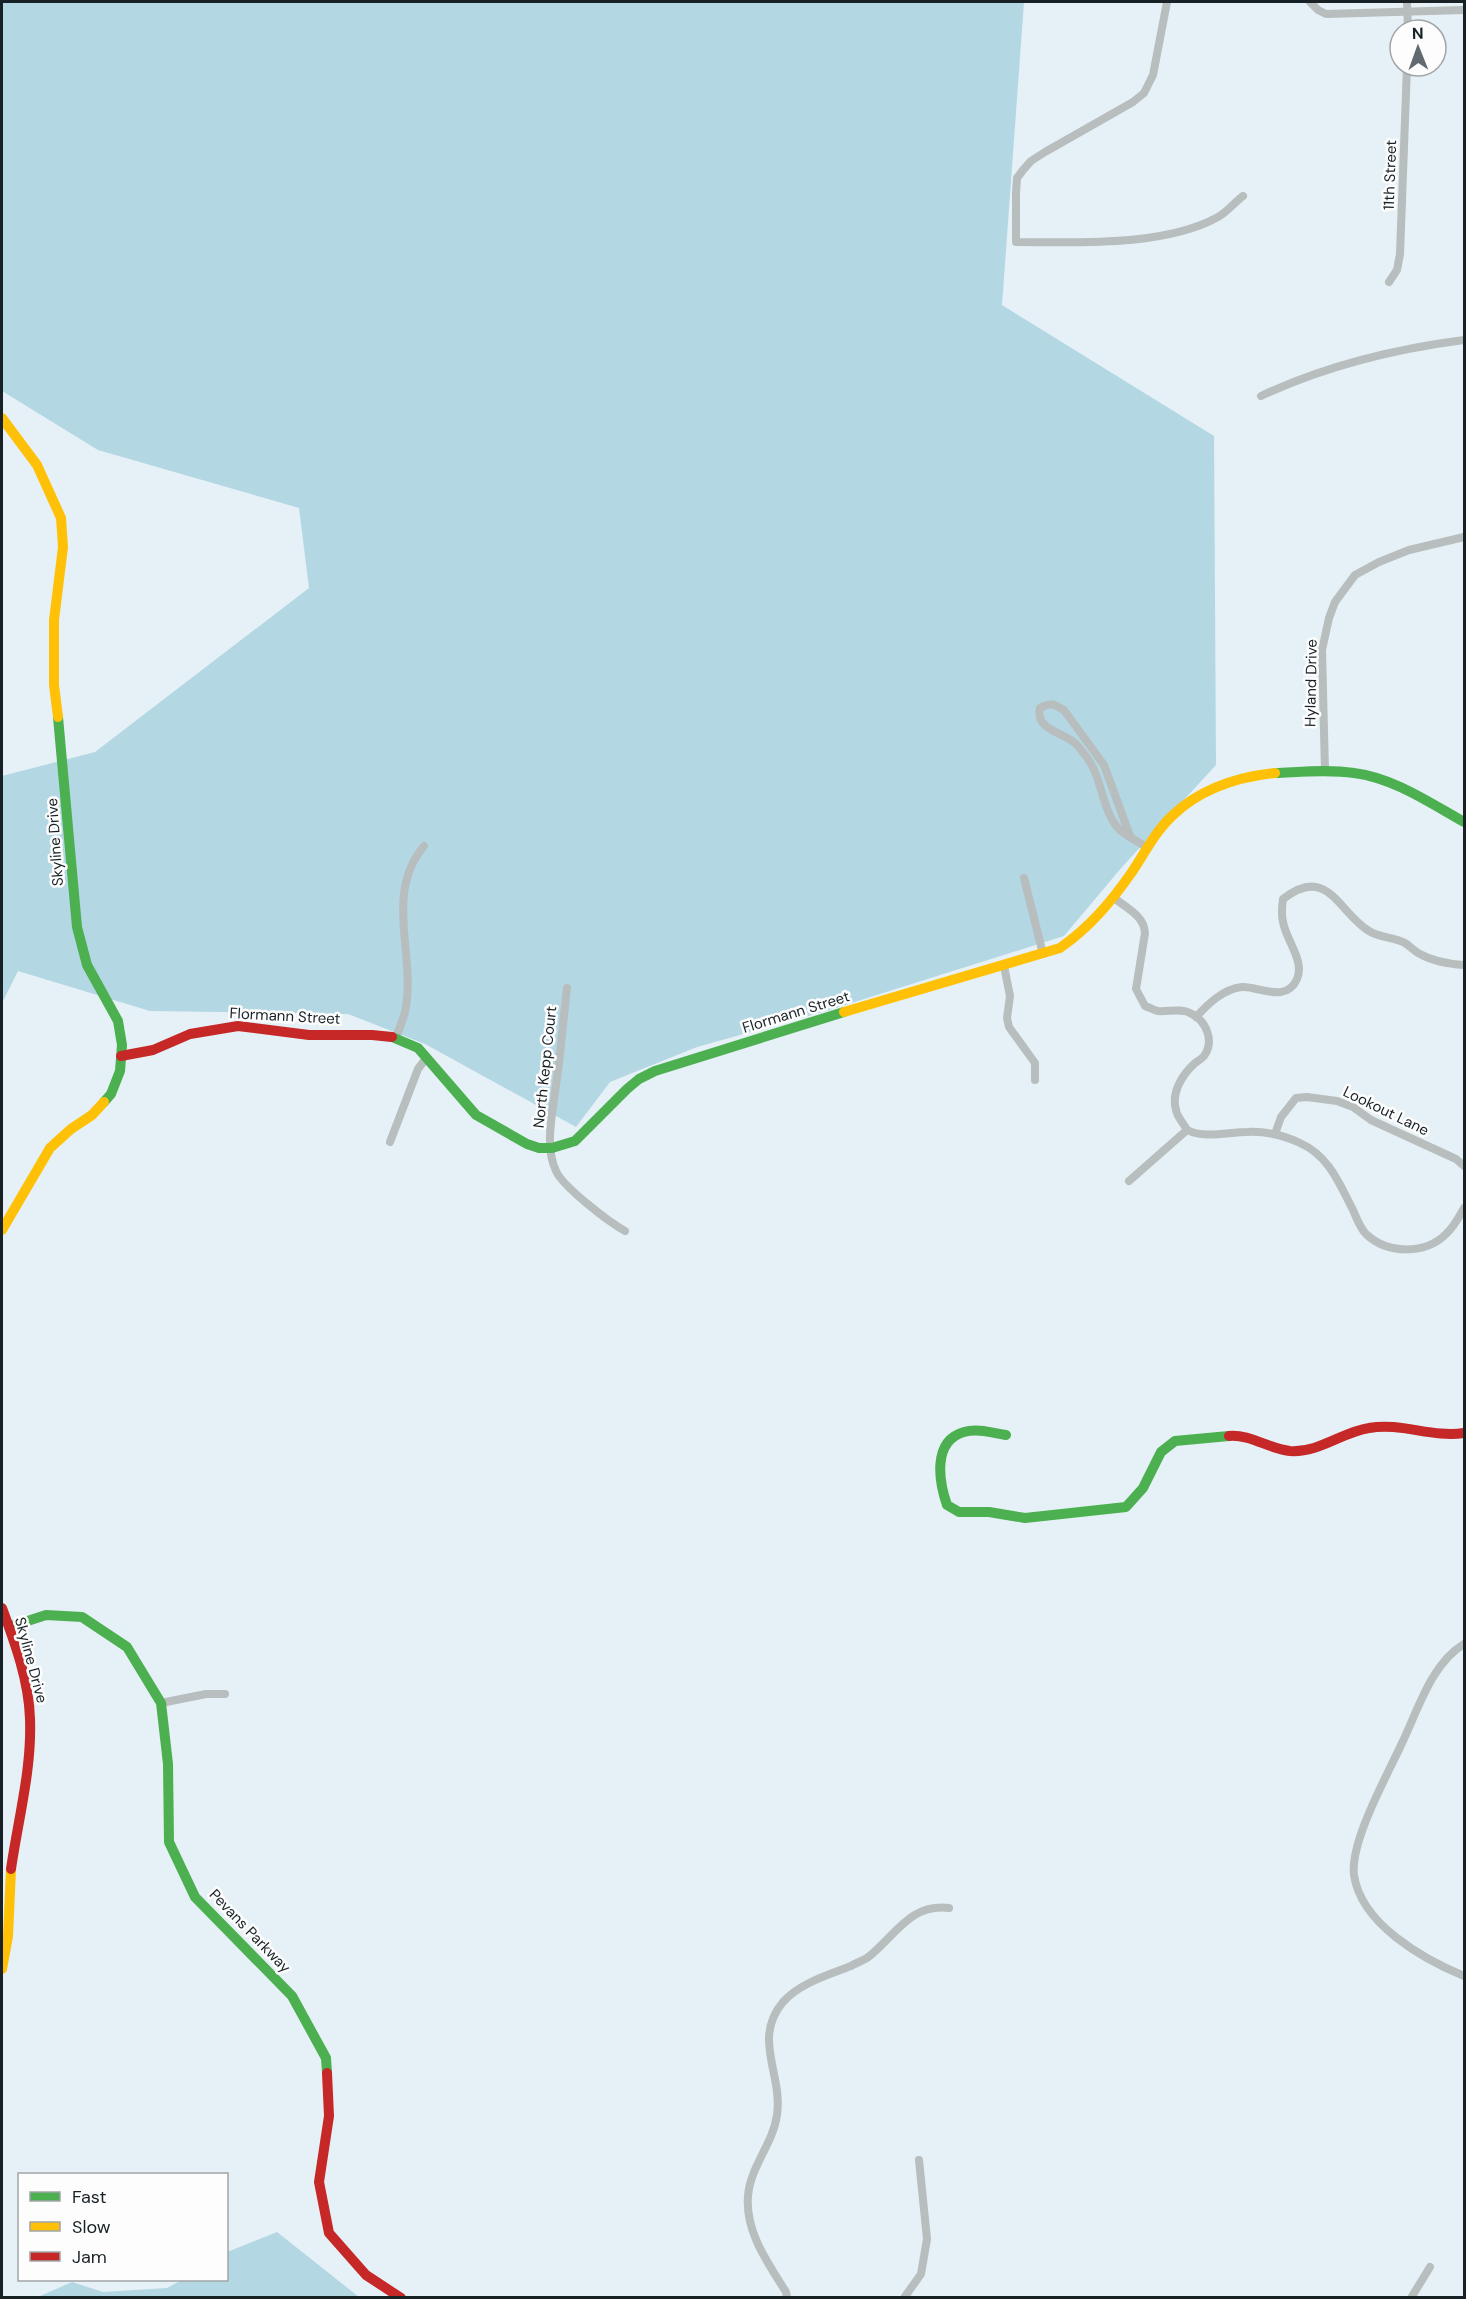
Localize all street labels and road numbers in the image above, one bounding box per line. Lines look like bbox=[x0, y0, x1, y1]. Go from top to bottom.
street label: 11th Street bbox=[1379, 139, 1401, 211]
street label: Hyland Drive bbox=[1300, 639, 1322, 727]
street label: Skyline Drive bbox=[42, 797, 68, 887]
street label: Flormann Street bbox=[740, 986, 852, 1038]
street label: Flormann Street bbox=[229, 1003, 341, 1029]
street label: North Kepp Court bbox=[529, 1005, 561, 1129]
street label: Lookout Lane bbox=[1340, 1082, 1432, 1140]
street label: Skyline Drive bbox=[10, 1615, 52, 1705]
street label: Pevans Parkway bbox=[205, 1885, 296, 1978]

